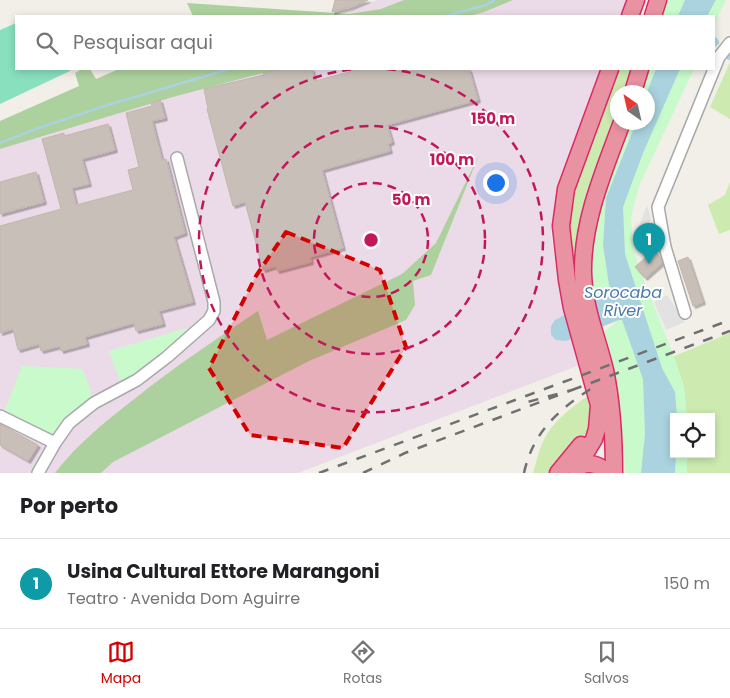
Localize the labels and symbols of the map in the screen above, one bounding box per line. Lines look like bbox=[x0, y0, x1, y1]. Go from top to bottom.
north arrow bbox=[610, 85, 655, 130]
text: 150 m bbox=[471, 108, 515, 129]
text: 100 m bbox=[430, 149, 474, 170]
your location bbox=[483, 170, 509, 196]
text: 50 m bbox=[392, 189, 430, 210]
pin: 1 bbox=[633, 223, 665, 264]
centre of rings bbox=[362, 231, 380, 249]
water label: Sorocaba River bbox=[584, 281, 662, 322]

